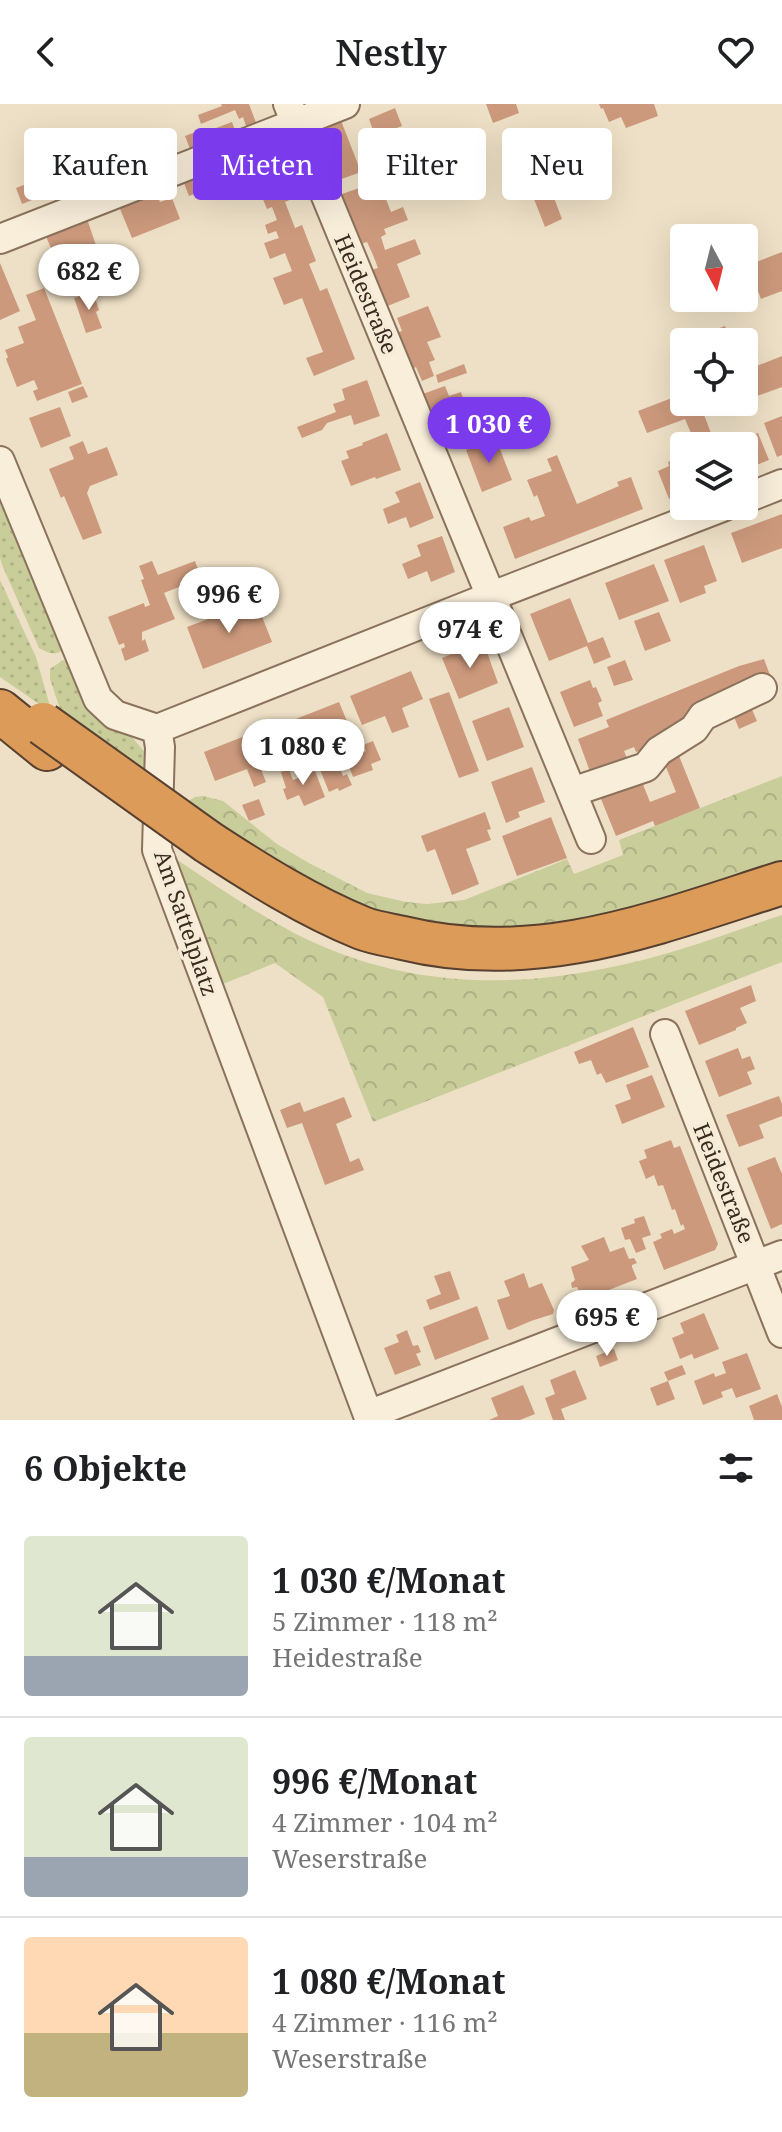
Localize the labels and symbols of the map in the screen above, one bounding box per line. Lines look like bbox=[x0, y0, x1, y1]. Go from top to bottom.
north arrow bbox=[670, 224, 758, 312]
street label: Heidestraße bbox=[328, 229, 406, 358]
pin: 682 € bbox=[33, 244, 145, 312]
pin: 1 030 € bbox=[415, 397, 563, 465]
pin: 996 € bbox=[173, 567, 285, 635]
pin: 974 € bbox=[414, 602, 526, 670]
pin: 1 080 € bbox=[229, 719, 377, 787]
street label: Am Sattelplatz bbox=[148, 846, 226, 999]
street label: Heidestraße bbox=[687, 1118, 763, 1247]
pin: 695 € bbox=[551, 1290, 663, 1358]

